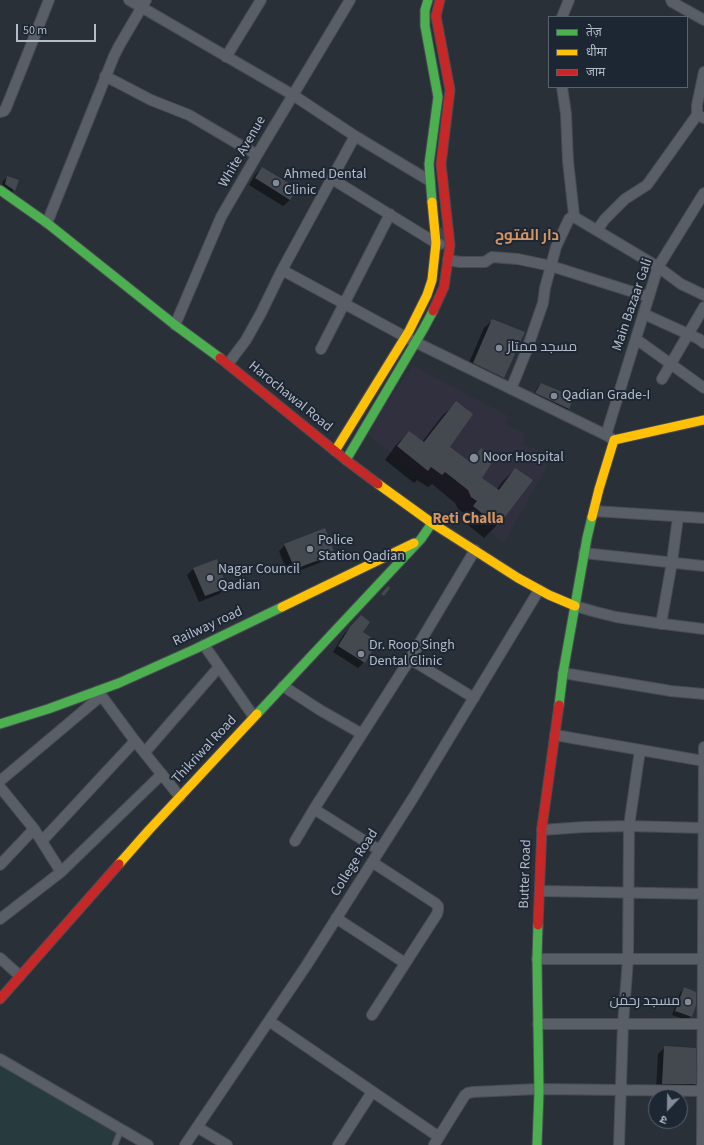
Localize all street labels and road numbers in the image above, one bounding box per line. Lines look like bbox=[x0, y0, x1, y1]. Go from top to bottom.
street label: White Avenue bbox=[216, 113, 270, 191]
street label: Main Bazaar Gali bbox=[609, 257, 657, 353]
street label: Harochawal Road bbox=[245, 358, 335, 436]
street label: Railway road bbox=[170, 603, 246, 651]
street label: Thikriwal Road bbox=[169, 712, 241, 788]
street label: College Road bbox=[328, 826, 382, 900]
street label: Butter Road bbox=[516, 839, 536, 909]

